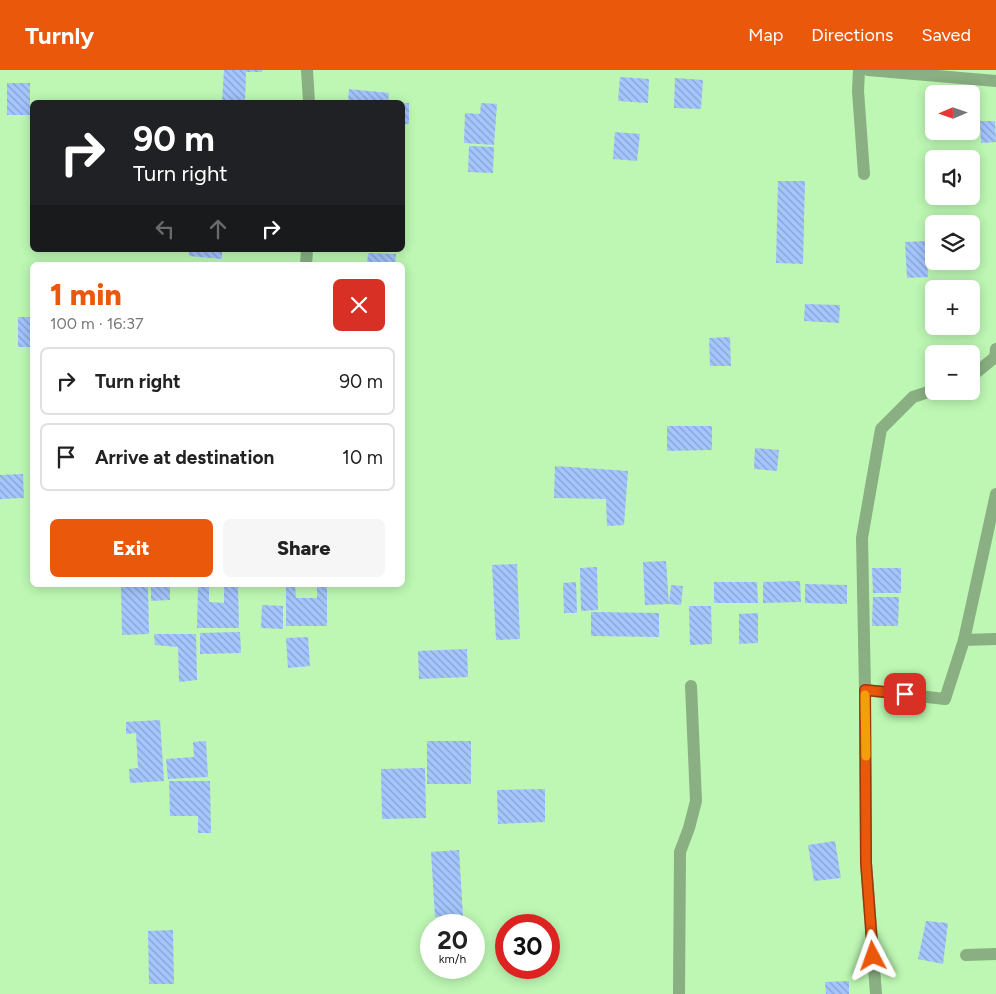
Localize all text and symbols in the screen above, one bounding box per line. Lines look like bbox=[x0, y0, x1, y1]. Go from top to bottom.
text: Turnly bbox=[25, 21, 94, 50]
text: Map bbox=[748, 24, 783, 46]
text: Directions bbox=[811, 24, 893, 46]
text: Saved bbox=[921, 24, 971, 46]
north arrow bbox=[925, 85, 980, 140]
map controls bbox=[925, 85, 980, 400]
text: 90 m bbox=[133, 118, 215, 160]
icon: right bbox=[50, 120, 115, 185]
button: sound bbox=[925, 150, 980, 205]
text: Turn right bbox=[133, 160, 228, 187]
icon: left bbox=[151, 215, 179, 243]
icon: ahead bbox=[204, 215, 232, 243]
icon: right bbox=[257, 215, 285, 243]
button: layers bbox=[925, 215, 980, 270]
text: 1 min bbox=[50, 276, 122, 313]
button: close bbox=[333, 279, 385, 331]
button: + bbox=[925, 280, 980, 335]
text: 100 m · 16:37 bbox=[50, 314, 144, 333]
button: − bbox=[925, 345, 980, 400]
icon: right bbox=[52, 367, 80, 395]
text: Turn right bbox=[95, 370, 181, 393]
text: 90 m bbox=[339, 370, 383, 393]
icon: arrive bbox=[52, 443, 80, 471]
text: Arrive at destination bbox=[95, 446, 274, 469]
text: 10 m bbox=[342, 446, 383, 469]
button: Exit bbox=[50, 519, 213, 577]
button: Share bbox=[223, 519, 385, 577]
pin bbox=[884, 673, 926, 715]
icon: arrive bbox=[891, 680, 919, 708]
speed limit sign: 30 bbox=[495, 914, 560, 979]
text: 20 bbox=[437, 925, 468, 955]
position arrow bbox=[846, 929, 898, 981]
text: km/h bbox=[439, 952, 466, 966]

